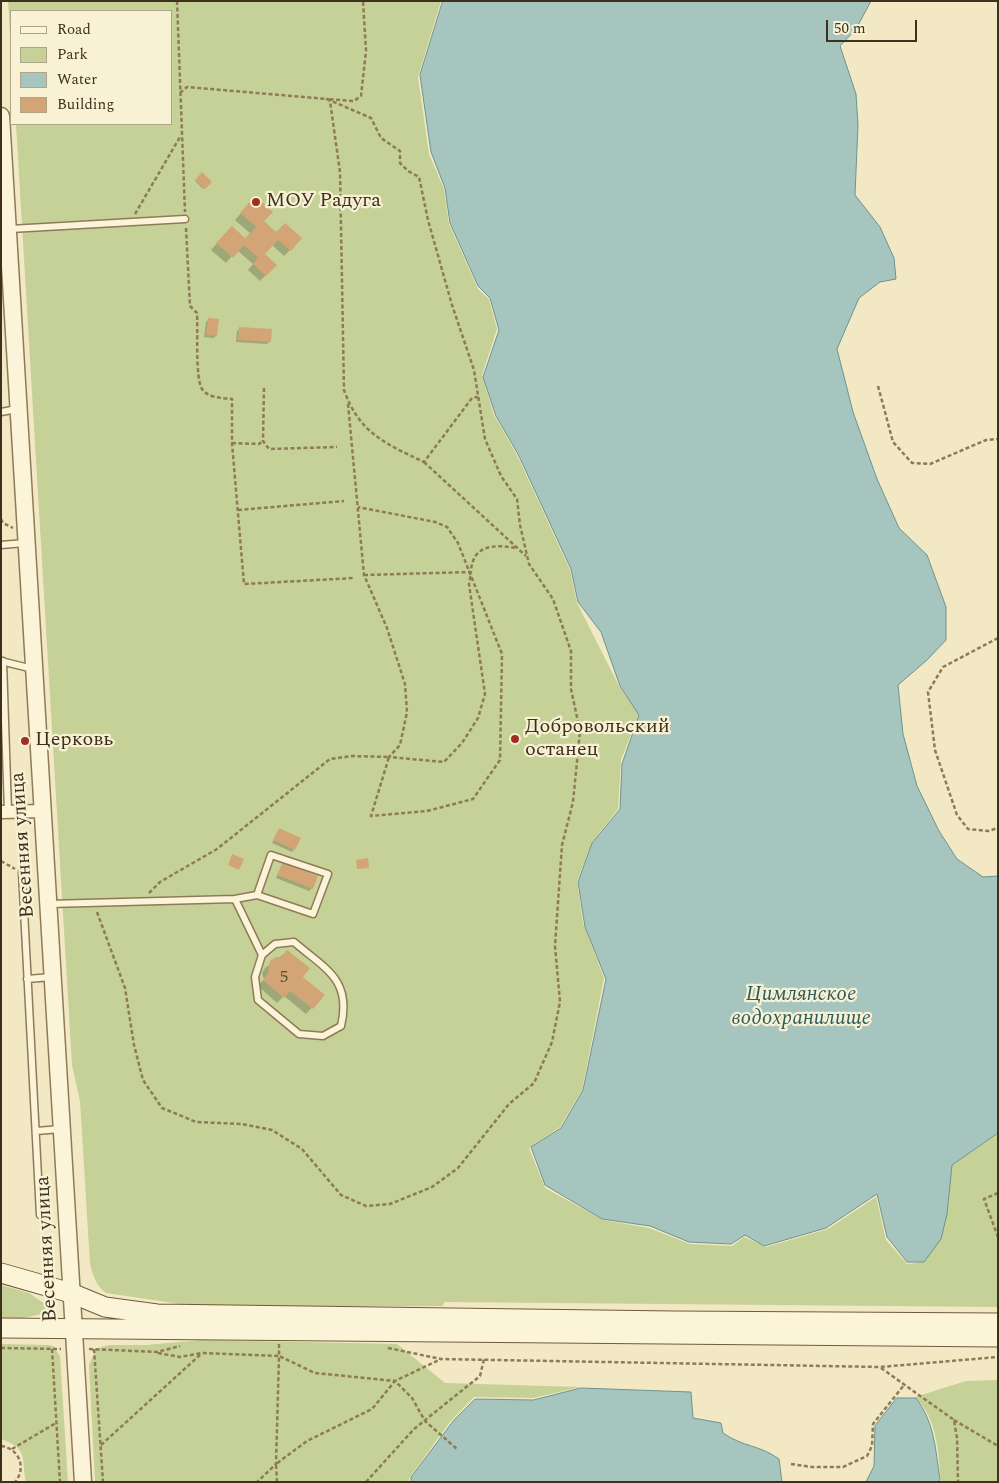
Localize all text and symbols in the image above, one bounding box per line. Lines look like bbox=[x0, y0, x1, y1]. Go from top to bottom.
legend bbox=[10, 10, 172, 125]
scale bar bbox=[829, 10, 920, 42]
text: 50 m bbox=[834, 17, 866, 40]
text: Road bbox=[57, 18, 91, 41]
text: Park bbox=[57, 43, 88, 66]
text: Water bbox=[57, 68, 97, 91]
text: Building bbox=[57, 93, 114, 116]
place label: МОУ Радуга bbox=[266, 190, 381, 214]
marker: МОУ Радуга bbox=[250, 196, 262, 208]
place label: Добровольский останец bbox=[525, 716, 670, 763]
place label: Церковь bbox=[35, 729, 113, 753]
marker: Добровольский останец bbox=[509, 733, 521, 745]
marker: Церковь bbox=[19, 735, 31, 747]
street label: Весенняя улица bbox=[7, 771, 41, 919]
house number: 5 bbox=[280, 967, 288, 989]
water label: Цимлянское водохранилище bbox=[731, 983, 871, 1033]
street label: Весенняя улица bbox=[32, 1175, 64, 1323]

